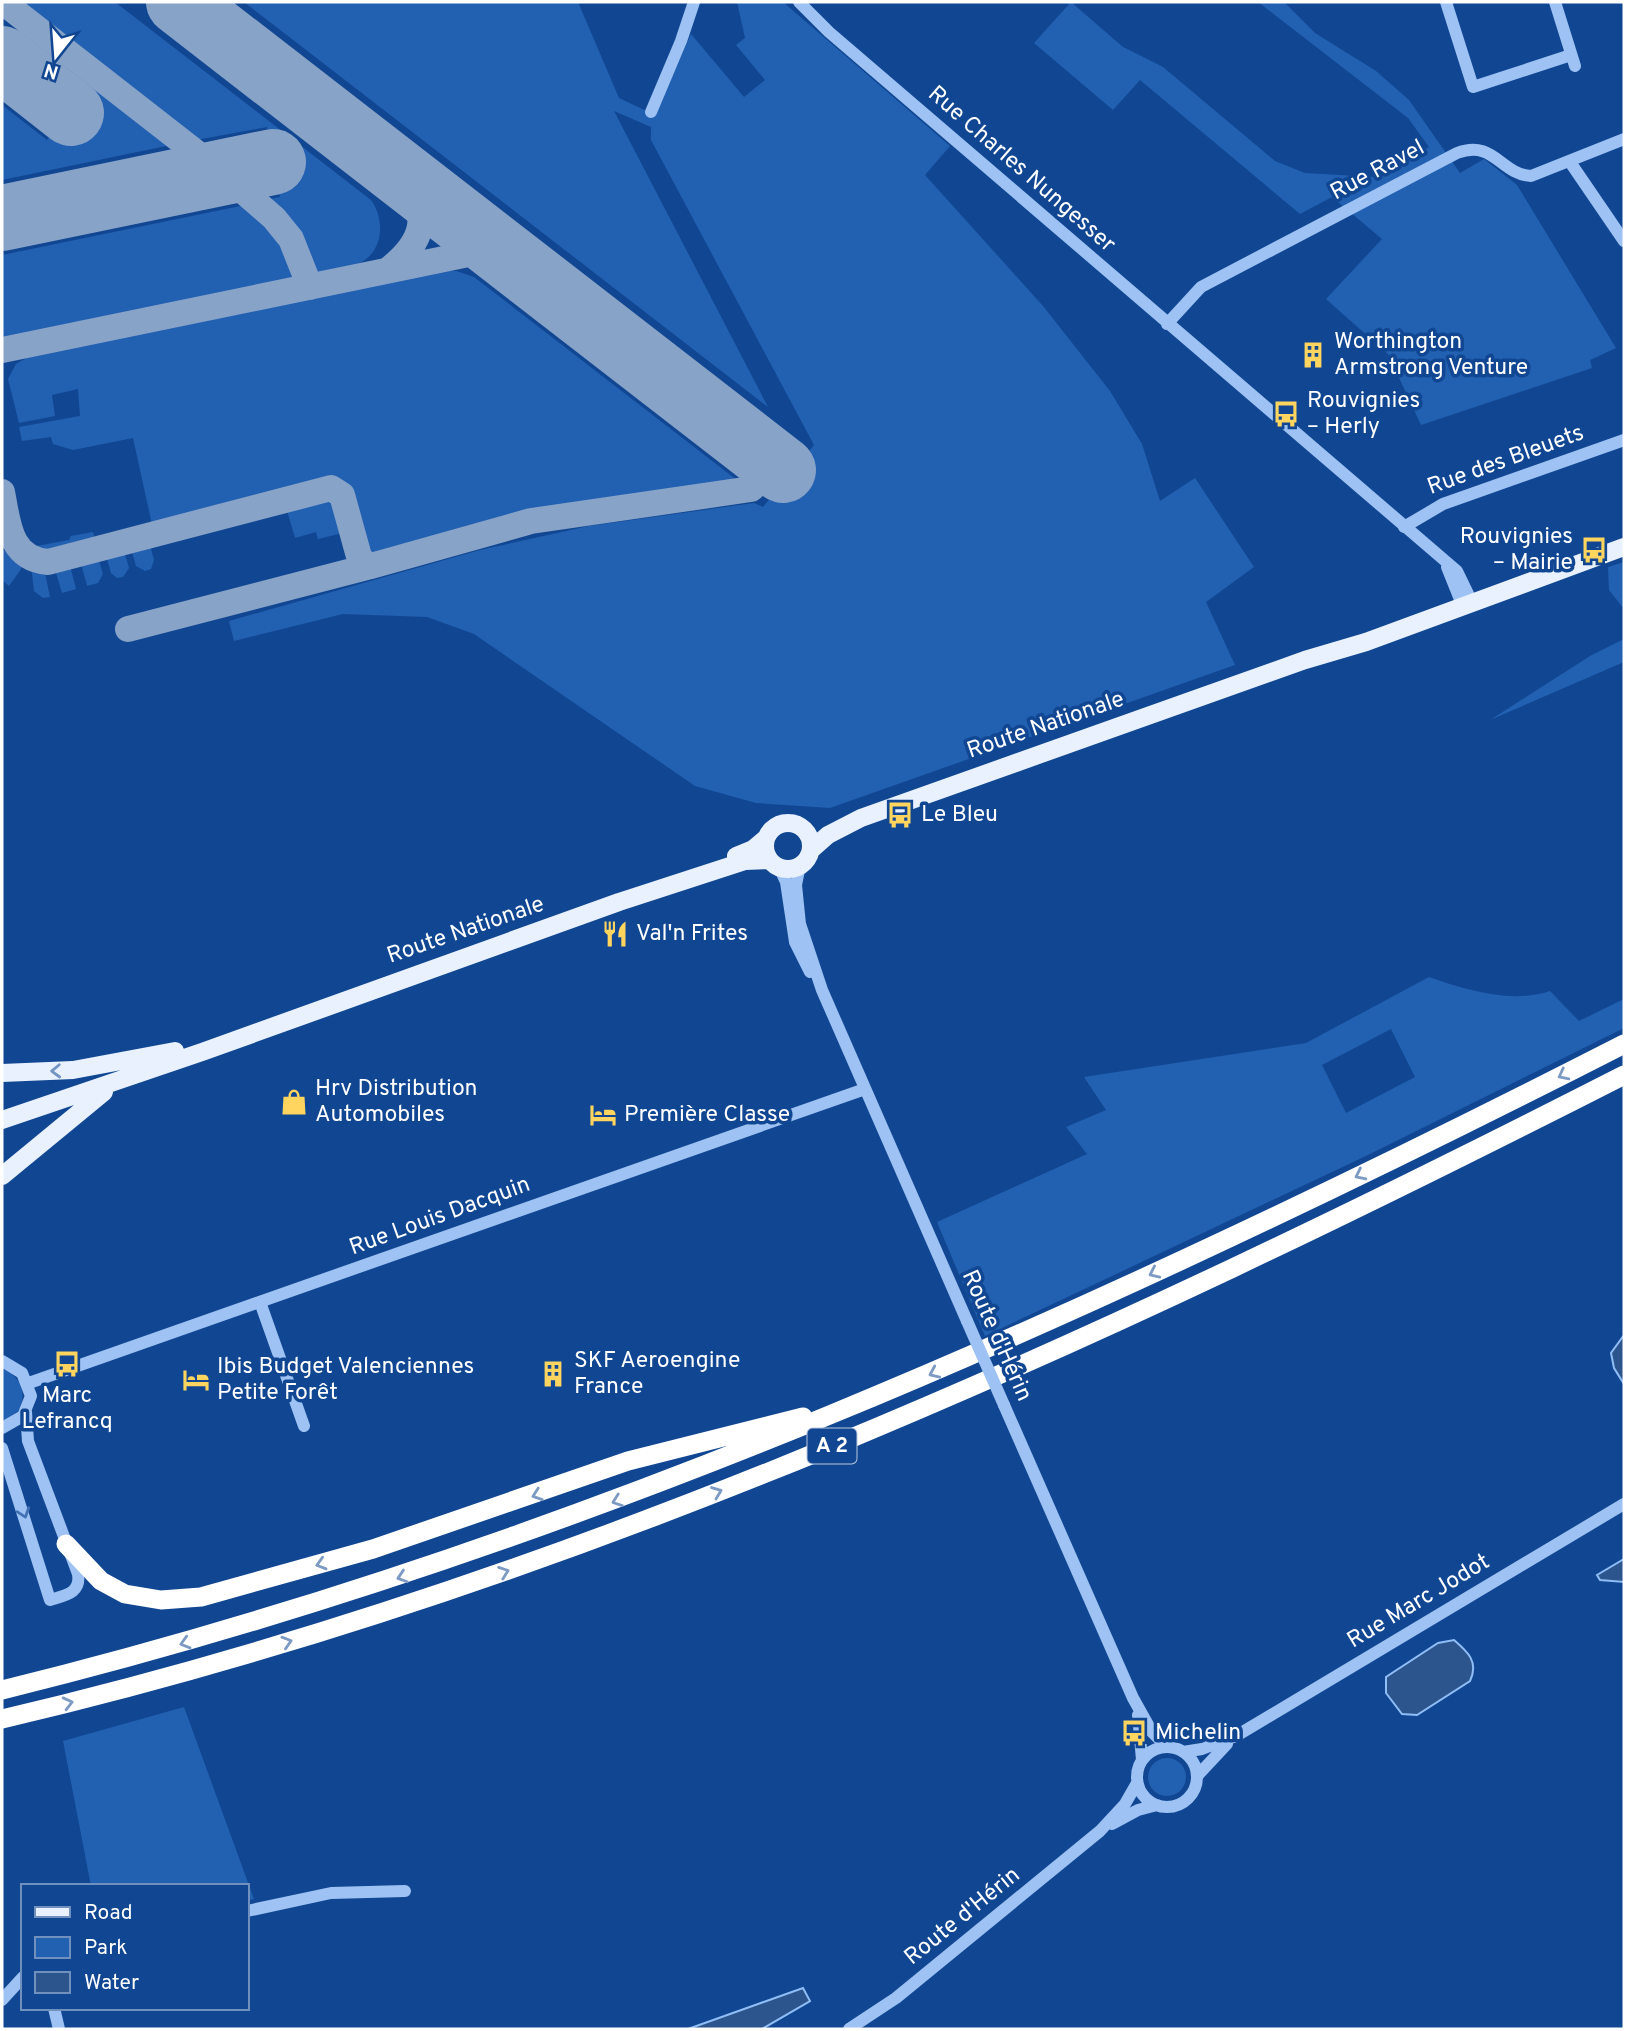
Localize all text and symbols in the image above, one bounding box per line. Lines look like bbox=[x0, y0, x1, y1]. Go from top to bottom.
north arrow bbox=[21, 21, 91, 91]
text: N bbox=[42, 57, 62, 84]
street label: Rue Charles Nungesser bbox=[921, 80, 1121, 260]
street label: Rue Ravel bbox=[1326, 134, 1430, 208]
place label: Worthington Armstrong Venture bbox=[1334, 328, 1528, 383]
building icon: Worthington Armstrong Venture bbox=[1298, 340, 1328, 370]
place label: Rouvignies – Herly bbox=[1307, 387, 1420, 442]
bus stop icon: Rouvignies – Herly bbox=[1271, 399, 1301, 429]
street label: Rue des Bleuets bbox=[1424, 419, 1588, 503]
place label: Rouvignies – Mairie bbox=[1460, 523, 1573, 578]
bus stop icon: Rouvignies – Mairie bbox=[1579, 535, 1609, 565]
street label: Route Nationale bbox=[964, 686, 1128, 766]
bus stop icon: Le Bleu bbox=[885, 800, 915, 830]
place label: Le Bleu bbox=[921, 801, 998, 830]
street label: Route Nationale bbox=[384, 891, 548, 971]
restaurant icon: Val'n Frites bbox=[600, 919, 630, 949]
place label: Val'n Frites bbox=[636, 920, 748, 949]
one-way arrow bbox=[51, 1064, 62, 1079]
one-way arrow bbox=[1558, 1066, 1570, 1080]
place label: Hrv Distribution Automobiles bbox=[315, 1075, 478, 1130]
shop icon: Hrv Distribution Automobiles bbox=[279, 1087, 309, 1117]
hotel icon: Première Classe bbox=[588, 1100, 618, 1130]
place label: Première Classe bbox=[624, 1101, 790, 1130]
one-way arrow bbox=[1355, 1167, 1367, 1181]
street label: Rue Louis Dacquin bbox=[346, 1171, 534, 1263]
one-way arrow bbox=[1149, 1265, 1161, 1279]
street label: Route d'Hérin bbox=[954, 1266, 1038, 1406]
place label: SKF Aeroengine France bbox=[574, 1347, 740, 1402]
bus stop icon: Marc Lefrancq bbox=[52, 1349, 82, 1379]
place label: Ibis Budget Valenciennes Petite Forêt bbox=[217, 1353, 474, 1408]
building icon: SKF Aeroengine France bbox=[538, 1359, 568, 1389]
hotel icon: Ibis Budget Valenciennes Petite Forêt bbox=[181, 1365, 211, 1395]
one-way arrow bbox=[928, 1365, 941, 1379]
place label: Marc Lefrancq bbox=[21, 1382, 113, 1437]
road number: A 2 bbox=[808, 1428, 856, 1464]
one-way arrow bbox=[532, 1486, 544, 1500]
one-way arrow bbox=[710, 1487, 722, 1501]
one-way arrow bbox=[611, 1492, 623, 1506]
one-way arrow bbox=[16, 1506, 30, 1518]
street label: Rue Marc Jodot bbox=[1343, 1548, 1495, 1656]
one-way arrow bbox=[315, 1556, 327, 1570]
one-way arrow bbox=[497, 1566, 509, 1580]
one-way arrow bbox=[397, 1568, 409, 1583]
one-way arrow bbox=[179, 1635, 191, 1649]
one-way arrow bbox=[281, 1636, 293, 1651]
one-way arrow bbox=[62, 1697, 74, 1711]
bus stop icon: Michelin bbox=[1119, 1718, 1149, 1748]
place label: Michelin bbox=[1155, 1719, 1241, 1748]
street label: Route d'Hérin bbox=[899, 1861, 1027, 1973]
legend bbox=[21, 1884, 248, 2010]
text: Road bbox=[84, 1900, 133, 1927]
text: Park bbox=[84, 1935, 127, 1962]
text: Water bbox=[84, 1970, 139, 1997]

